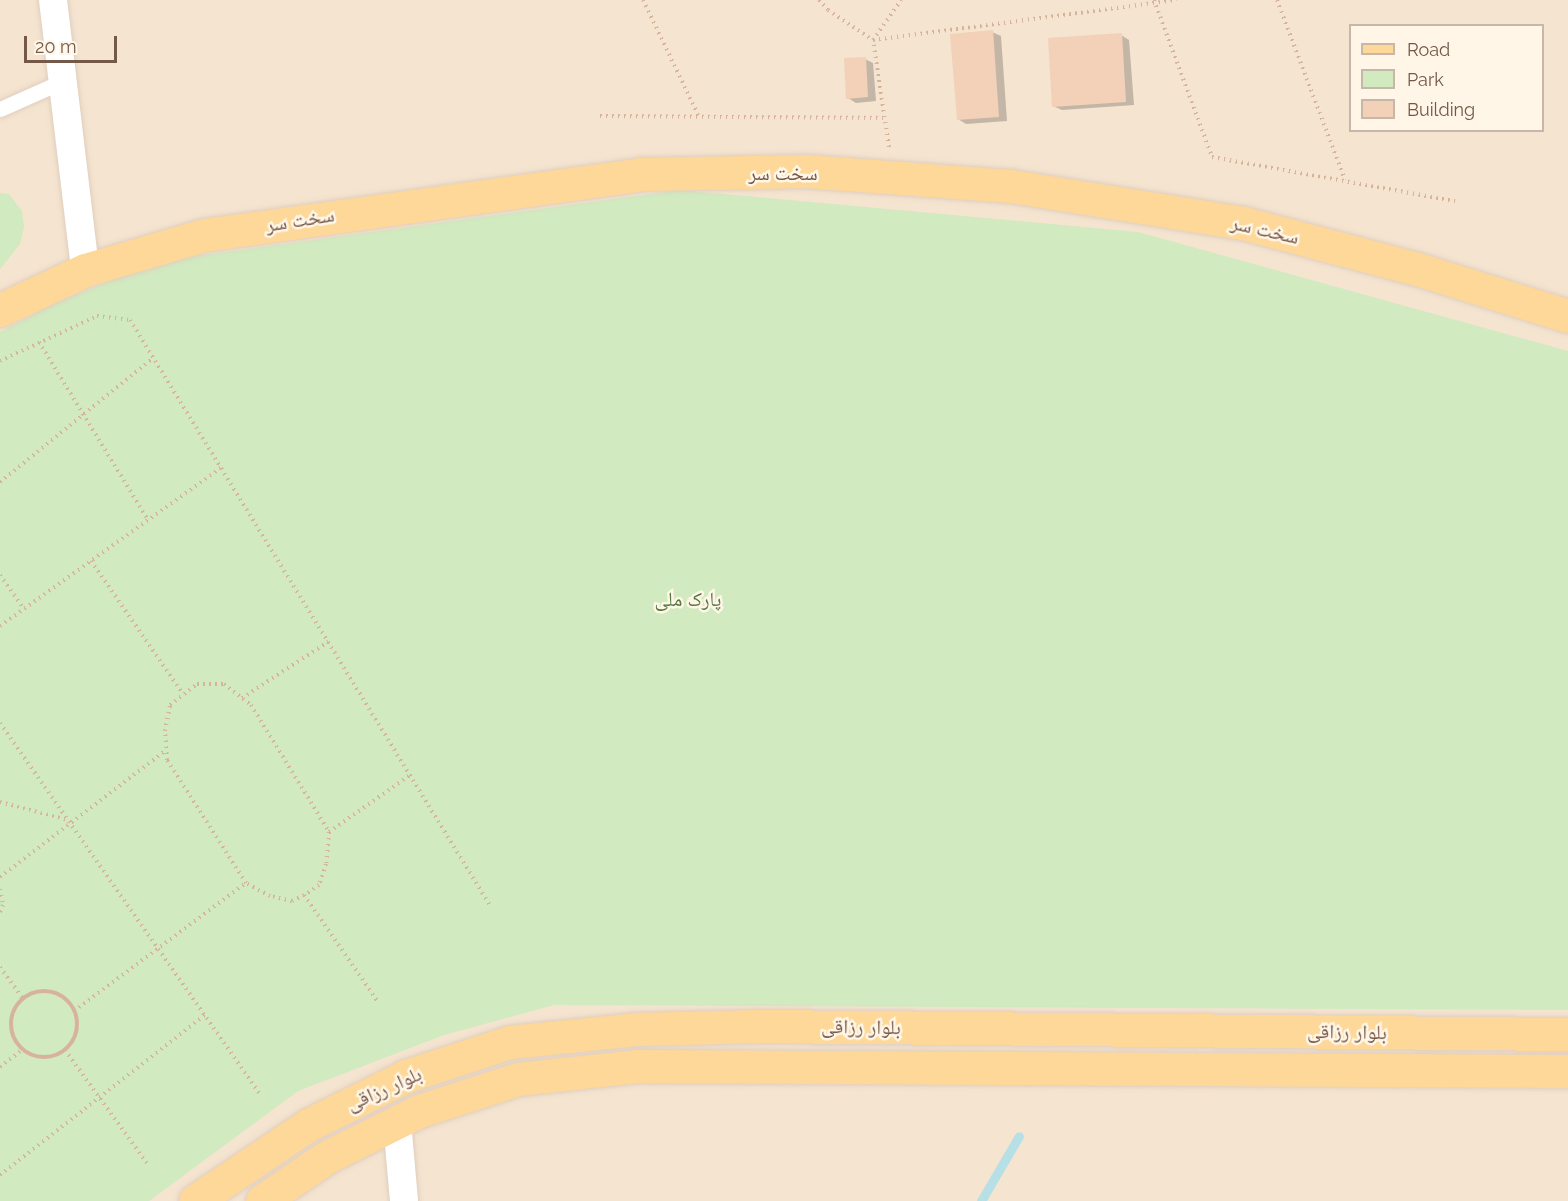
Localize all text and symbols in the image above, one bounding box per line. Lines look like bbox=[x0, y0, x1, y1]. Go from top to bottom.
scale bar bbox=[27, 24, 120, 62]
legend bbox=[1349, 24, 1544, 132]
text: 20 m bbox=[35, 36, 77, 57]
text: Road bbox=[1407, 39, 1450, 60]
text: Park bbox=[1407, 69, 1444, 90]
text: Building bbox=[1407, 99, 1475, 120]
street label: سخت سر bbox=[748, 161, 818, 185]
street label: سخت سر bbox=[264, 203, 336, 237]
street label: سخت سر bbox=[1229, 211, 1301, 249]
park label: پارک ملی bbox=[655, 587, 721, 611]
street label: بلوار رزاقی bbox=[821, 1014, 901, 1040]
street label: بلوار رزاقی bbox=[1307, 1019, 1387, 1045]
street label: بلوار رزاقی bbox=[343, 1062, 425, 1116]

